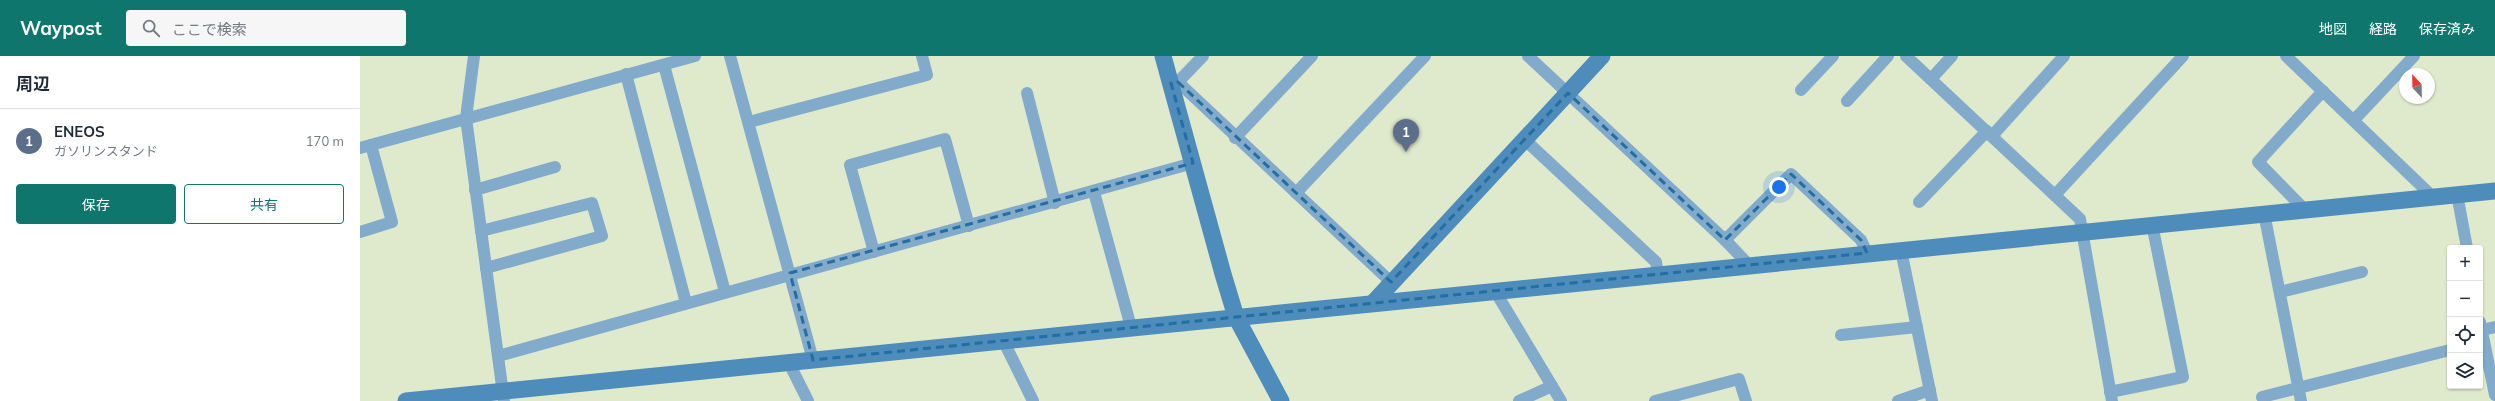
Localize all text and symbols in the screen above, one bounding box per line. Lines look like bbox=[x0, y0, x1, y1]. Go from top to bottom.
search box bbox=[126, 10, 406, 46]
text: Waypost bbox=[20, 16, 102, 40]
icon: search bbox=[140, 17, 162, 39]
text: ここで検索 bbox=[172, 20, 247, 39]
text: 地図 bbox=[2319, 20, 2347, 38]
text: 経路 bbox=[2369, 20, 2397, 38]
text: 保存済み bbox=[2419, 20, 2475, 38]
north arrow bbox=[2399, 68, 2435, 104]
text: 周辺 bbox=[16, 73, 50, 94]
pin: 1 bbox=[1393, 119, 1419, 152]
text: ENEOS bbox=[54, 122, 105, 141]
text: 1 bbox=[25, 133, 33, 149]
text: 170 m bbox=[306, 133, 344, 149]
text: ガソリンスタンド bbox=[54, 143, 158, 159]
your location bbox=[1769, 177, 1789, 197]
button: 保存 bbox=[16, 184, 176, 224]
button: 共有 bbox=[184, 184, 344, 224]
map controls bbox=[2447, 245, 2483, 389]
button: + bbox=[2447, 245, 2483, 281]
button: − bbox=[2447, 281, 2483, 317]
button: locate bbox=[2447, 317, 2483, 353]
button: layers bbox=[2447, 353, 2483, 389]

